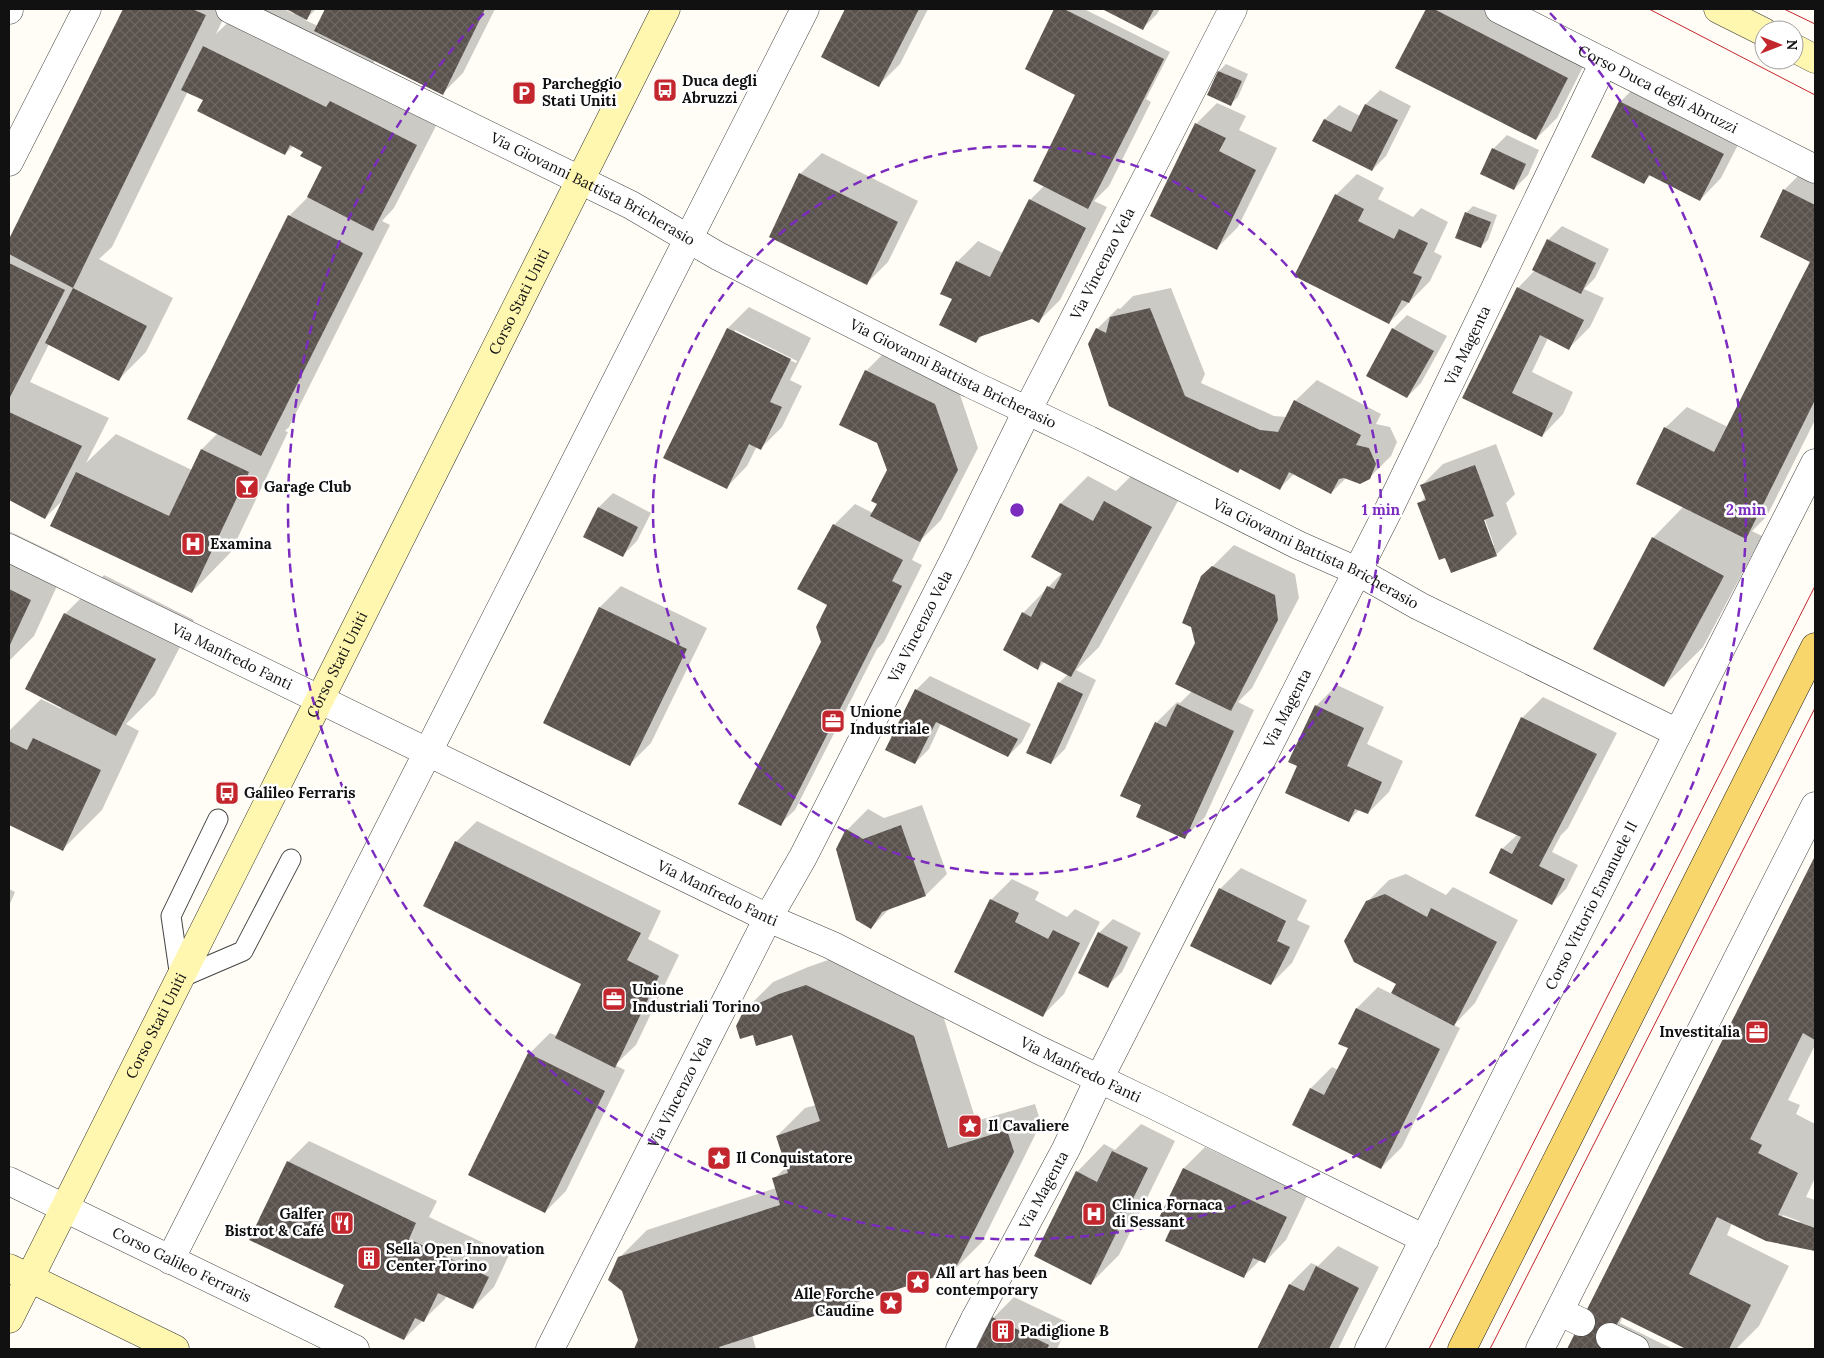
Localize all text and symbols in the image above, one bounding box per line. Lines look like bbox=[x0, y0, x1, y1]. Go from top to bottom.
north arrow bbox=[1754, 20, 1804, 70]
text: N bbox=[1783, 40, 1801, 51]
street label: Corso Duca degli Abruzzi bbox=[1575, 41, 1741, 137]
place label: Duca degli Abruzzi bbox=[682, 71, 757, 107]
place label: Parcheggio Stati Uniti bbox=[542, 74, 622, 110]
bus stop icon: Duca degli Abruzzi bbox=[652, 77, 678, 103]
parking icon: Parcheggio Stati Uniti bbox=[511, 80, 537, 106]
street label: Via Giovanni Battista Bricherasio bbox=[487, 127, 699, 250]
street label: Via Vincenzo Vela bbox=[1065, 204, 1139, 323]
street label: Corso Stati Uniti bbox=[484, 245, 553, 358]
street label: Via Magenta bbox=[1439, 302, 1494, 389]
street label: Via Giovanni Battista Bricherasio bbox=[846, 314, 1060, 432]
bar icon: Garage Club bbox=[234, 474, 260, 500]
place label: Garage Club bbox=[264, 477, 352, 496]
street label: Via Giovanni Battista Bricherasio bbox=[1209, 493, 1422, 613]
text: 1 min bbox=[1362, 500, 1401, 519]
text: 2 min bbox=[1726, 500, 1767, 519]
centre of rings bbox=[1008, 501, 1026, 519]
hospital icon: Examina bbox=[180, 531, 206, 557]
place label: Examina bbox=[210, 534, 272, 553]
street label: Via Vincenzo Vela bbox=[883, 567, 956, 686]
street label: Corso Stati Uniti bbox=[302, 608, 371, 721]
street label: Via Manfredo Fanti bbox=[168, 618, 296, 694]
street label: Via Magenta bbox=[1259, 665, 1315, 752]
place label: Unione Industriale bbox=[850, 702, 930, 738]
office icon: Unione Industriale bbox=[820, 708, 846, 734]
bus stop icon: Galileo Ferraris bbox=[214, 780, 240, 806]
place label: Galileo Ferraris bbox=[244, 783, 356, 802]
street label: Corso Vittorio Emanuele II bbox=[1541, 818, 1641, 993]
street label: Via Manfredo Fanti bbox=[653, 855, 781, 930]
street label: Corso Stati Uniti bbox=[121, 969, 190, 1082]
place label: Unione Industriali Torino bbox=[632, 980, 761, 1016]
office icon: Unione Industriali Torino bbox=[601, 986, 627, 1012]
office icon: Investitalia bbox=[1744, 1019, 1770, 1045]
place label: Investitalia bbox=[1659, 1022, 1740, 1041]
street label: Via Vincenzo Vela bbox=[643, 1032, 716, 1152]
street label: Via Manfredo Fanti bbox=[1016, 1032, 1144, 1106]
place icon: Il Cavaliere bbox=[957, 1113, 983, 1139]
place label: Il Cavaliere bbox=[988, 1116, 1069, 1135]
place icon: Il Conquistatore bbox=[706, 1145, 732, 1171]
street label: Via Magenta bbox=[1014, 1147, 1072, 1233]
place label: Il Conquistatore bbox=[736, 1148, 853, 1167]
place label: Clinica Fornaca di Sessant bbox=[1112, 1195, 1223, 1231]
hospital icon: Clinica Fornaca di Sessant bbox=[1081, 1201, 1107, 1227]
place label: Galfer Bistrot & Café bbox=[224, 1204, 325, 1240]
restaurant icon: Galfer Bistrot & Café bbox=[329, 1210, 355, 1236]
street label: Corso Galileo Ferraris bbox=[109, 1223, 255, 1306]
place label: Sella Open Innovation Center Torino bbox=[386, 1239, 545, 1275]
building icon: Sella Open Innovation Center Torino bbox=[356, 1245, 382, 1271]
place label: All art has been contemporary bbox=[936, 1263, 1048, 1299]
place icon: All art has been contemporary bbox=[905, 1269, 931, 1295]
place label: Alle Forche Caudine bbox=[794, 1284, 874, 1320]
place icon: Alle Forche Caudine bbox=[878, 1290, 904, 1316]
building icon: Padiglione B bbox=[990, 1318, 1016, 1344]
place label: Padiglione B bbox=[1020, 1321, 1109, 1340]

